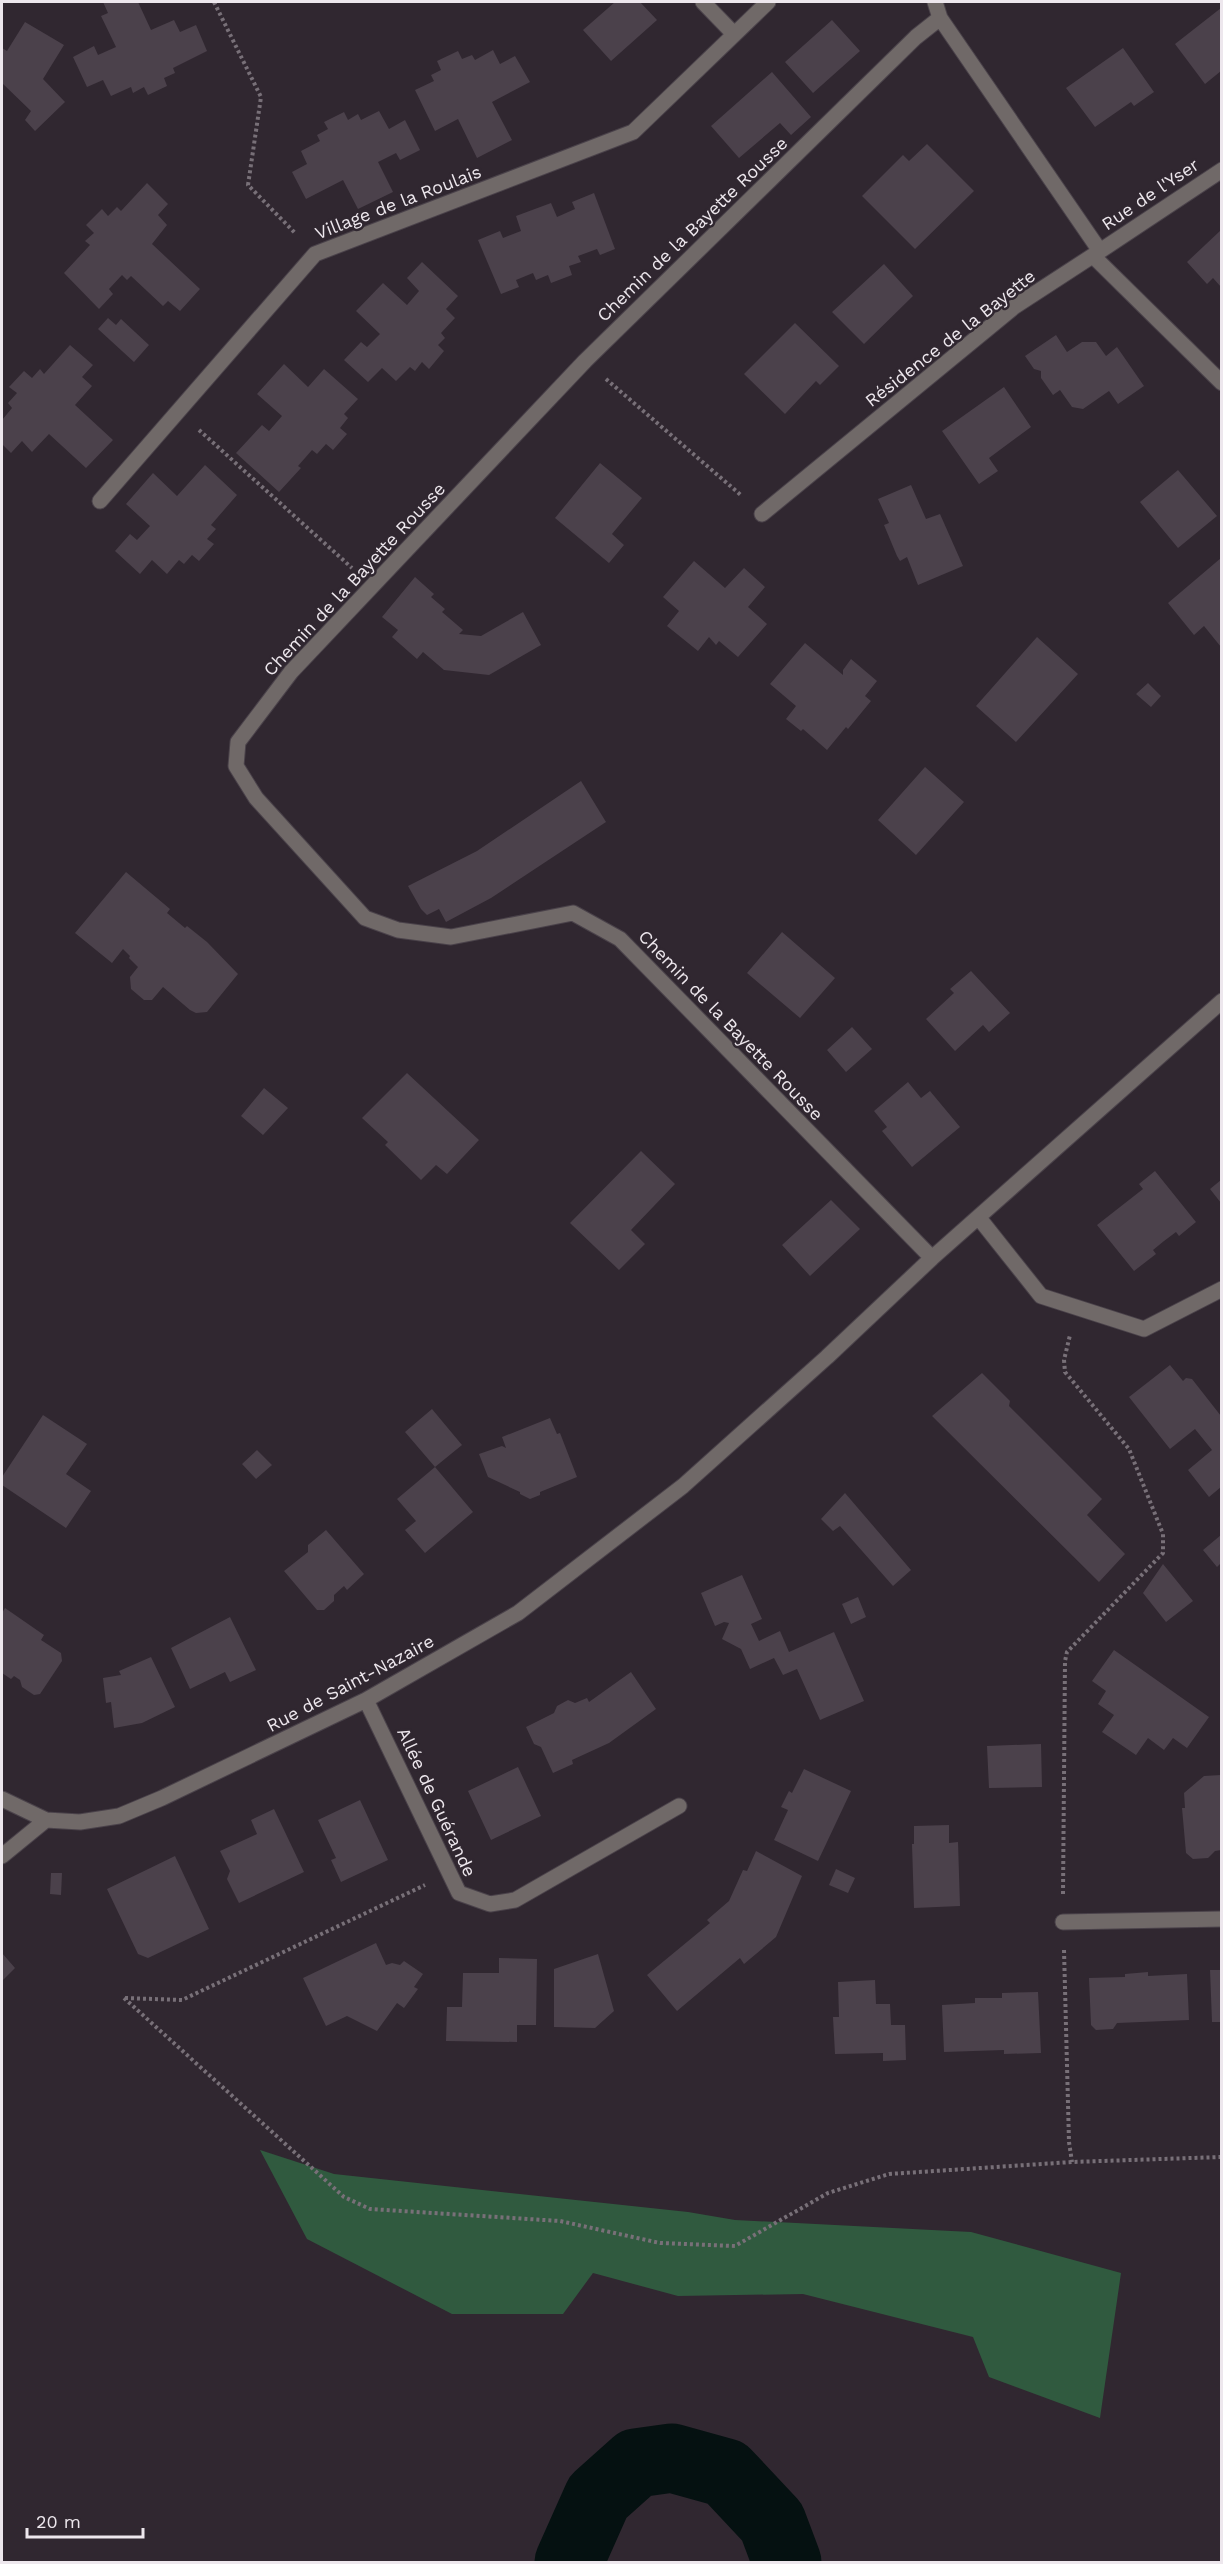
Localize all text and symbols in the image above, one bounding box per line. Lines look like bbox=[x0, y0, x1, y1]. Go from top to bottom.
street label: Chemin de la Bayette Rousse bbox=[592, 132, 792, 326]
street label: Rue de l'Yser bbox=[1097, 154, 1203, 234]
street label: Village de la Roulais bbox=[312, 161, 484, 243]
street label: Résidence de la Bayette bbox=[861, 265, 1039, 411]
street label: Chemin de la Bayette Rousse bbox=[259, 478, 449, 680]
street label: Chemin de la Bayette Rousse bbox=[634, 925, 828, 1125]
street label: Rue de Saint-Nazaire bbox=[263, 1630, 437, 1736]
street label: Allée de Guérande bbox=[393, 1724, 481, 1880]
scale bar bbox=[27, 2501, 142, 2539]
text: 20 m bbox=[36, 2511, 81, 2532]

